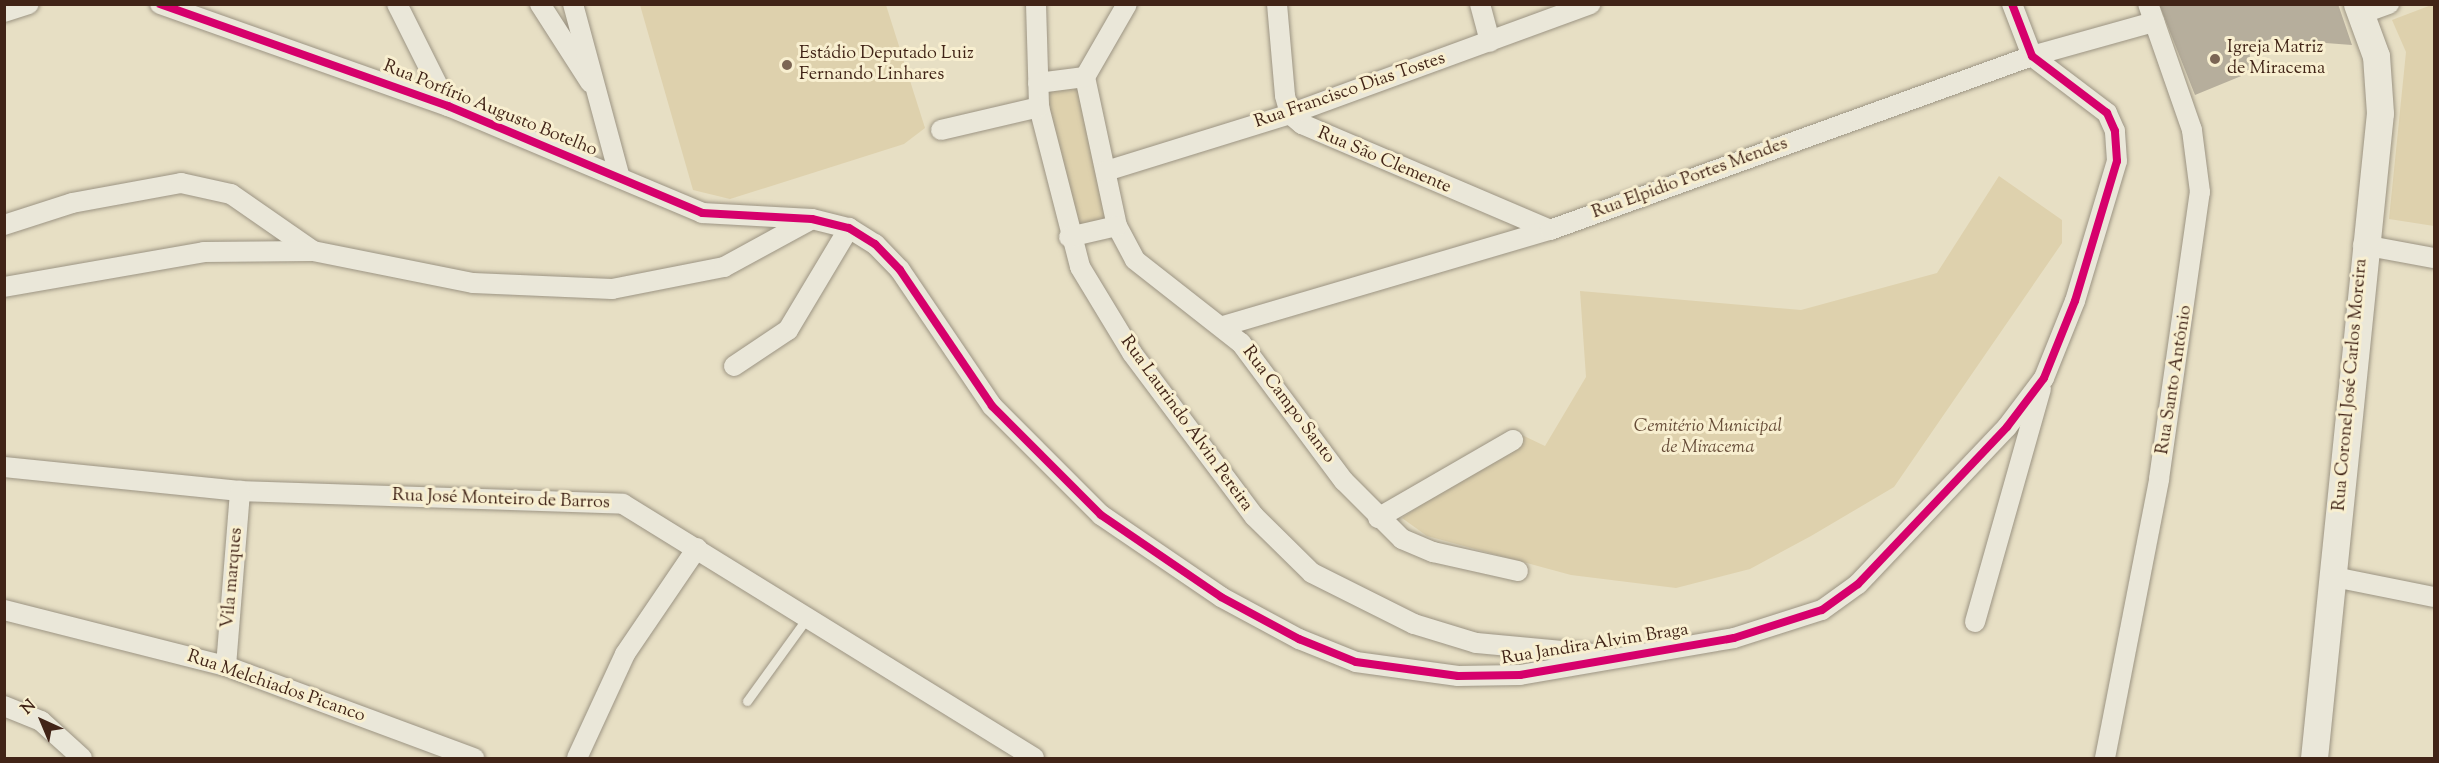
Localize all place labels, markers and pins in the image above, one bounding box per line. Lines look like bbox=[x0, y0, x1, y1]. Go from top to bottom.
place label: Igreja Matriz de Miracema bbox=[2227, 38, 2325, 80]
place label: Estádio Deputado Luiz Fernando Linhares bbox=[799, 44, 974, 86]
marker: Igreja Matriz de Miracema bbox=[2208, 52, 2222, 66]
marker: Estádio Deputado Luiz Fernando Linhares bbox=[780, 58, 794, 72]

